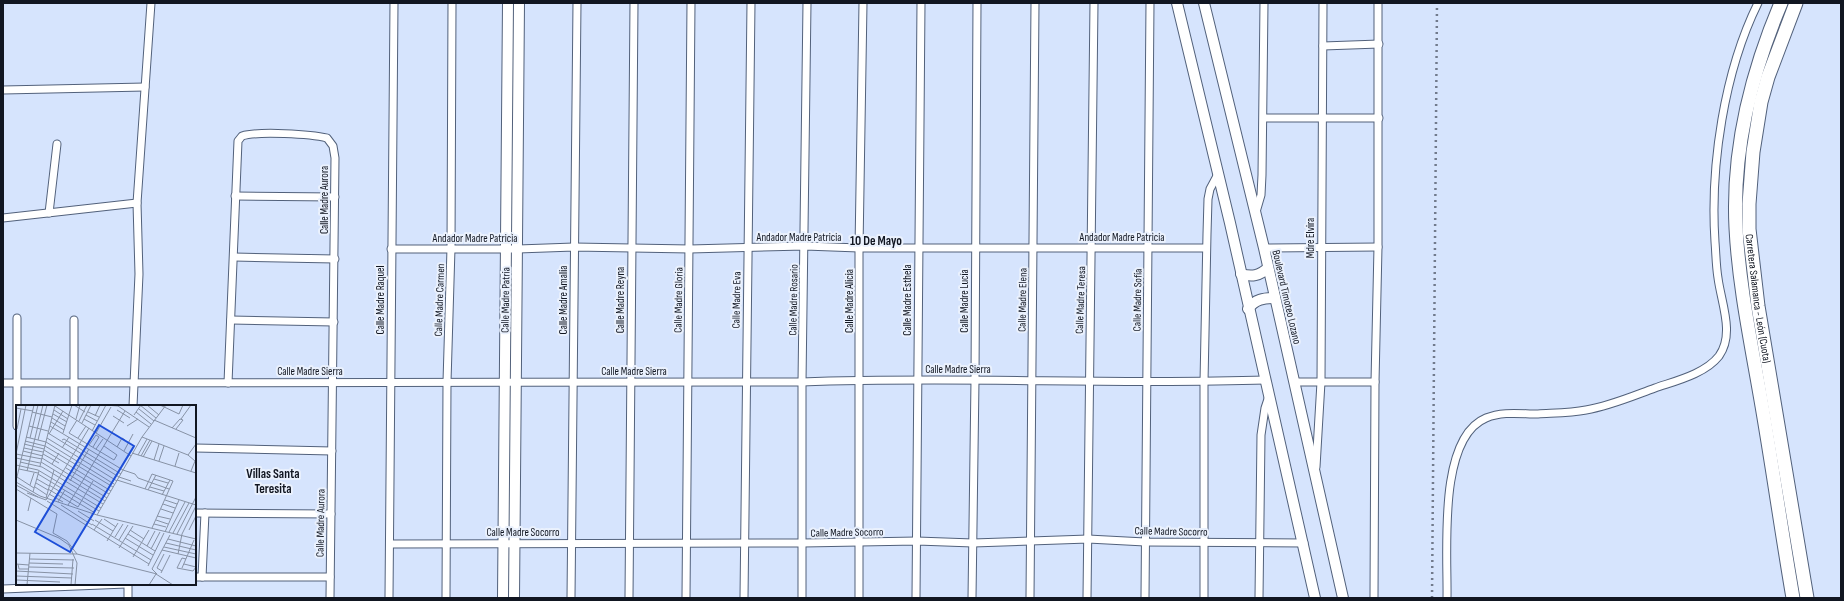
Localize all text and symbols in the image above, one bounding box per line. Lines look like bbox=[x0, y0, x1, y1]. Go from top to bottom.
street label: Calle Madre Aurora bbox=[318, 166, 331, 234]
street label: Mdre Elvira bbox=[1304, 218, 1317, 258]
street label: Andador Madre Patricia bbox=[756, 231, 842, 244]
street label: Andador Madre Patricia bbox=[1079, 231, 1165, 244]
street label: Andador Madre Patricia bbox=[432, 232, 518, 245]
district label: 10 De Mayo bbox=[850, 233, 902, 249]
street label: Carretera Salamanca - León (Cuota) bbox=[1743, 233, 1773, 364]
street label: Boulevard Timoteo Lozano bbox=[1269, 249, 1304, 346]
street label: Calle Madre Carmen bbox=[432, 263, 447, 337]
street label: Calle Madre Rosario bbox=[786, 264, 801, 336]
street label: Calle Madre Esthela bbox=[901, 264, 914, 336]
street label: Calle Madre Raquel bbox=[374, 266, 387, 334]
street label: Calle Madre Amalia bbox=[557, 266, 570, 334]
street label: Calle Madre Teresa bbox=[1073, 266, 1088, 334]
street label: Calle Madre Patria bbox=[498, 267, 513, 333]
street label: Calle Madre Reyna bbox=[614, 267, 627, 333]
street label: Calle Madre Gloria bbox=[671, 267, 686, 333]
street label: Calle Madre Elena bbox=[1015, 268, 1030, 332]
street label: Calle Madre Sofía bbox=[1130, 268, 1145, 332]
street label: Calle Madre Alicia bbox=[843, 269, 856, 333]
street label: Calle Madre Lucía bbox=[958, 269, 971, 333]
street label: Calle Madre Eva bbox=[730, 271, 743, 329]
street label: Calle Madre Sierra bbox=[925, 363, 991, 376]
street label: Calle Madre Sierra bbox=[277, 365, 343, 378]
street label: Calle Madre Sierra bbox=[601, 365, 667, 378]
inset map bbox=[16, 405, 196, 585]
district label: Villas Santa Teresita bbox=[246, 466, 300, 497]
street label: Calle Madre Aurora bbox=[313, 489, 328, 557]
street label: Calle Madre Socorro bbox=[1134, 524, 1208, 539]
street label: Calle Madre Socorro bbox=[810, 525, 884, 540]
street label: Calle Madre Socorro bbox=[486, 526, 560, 539]

